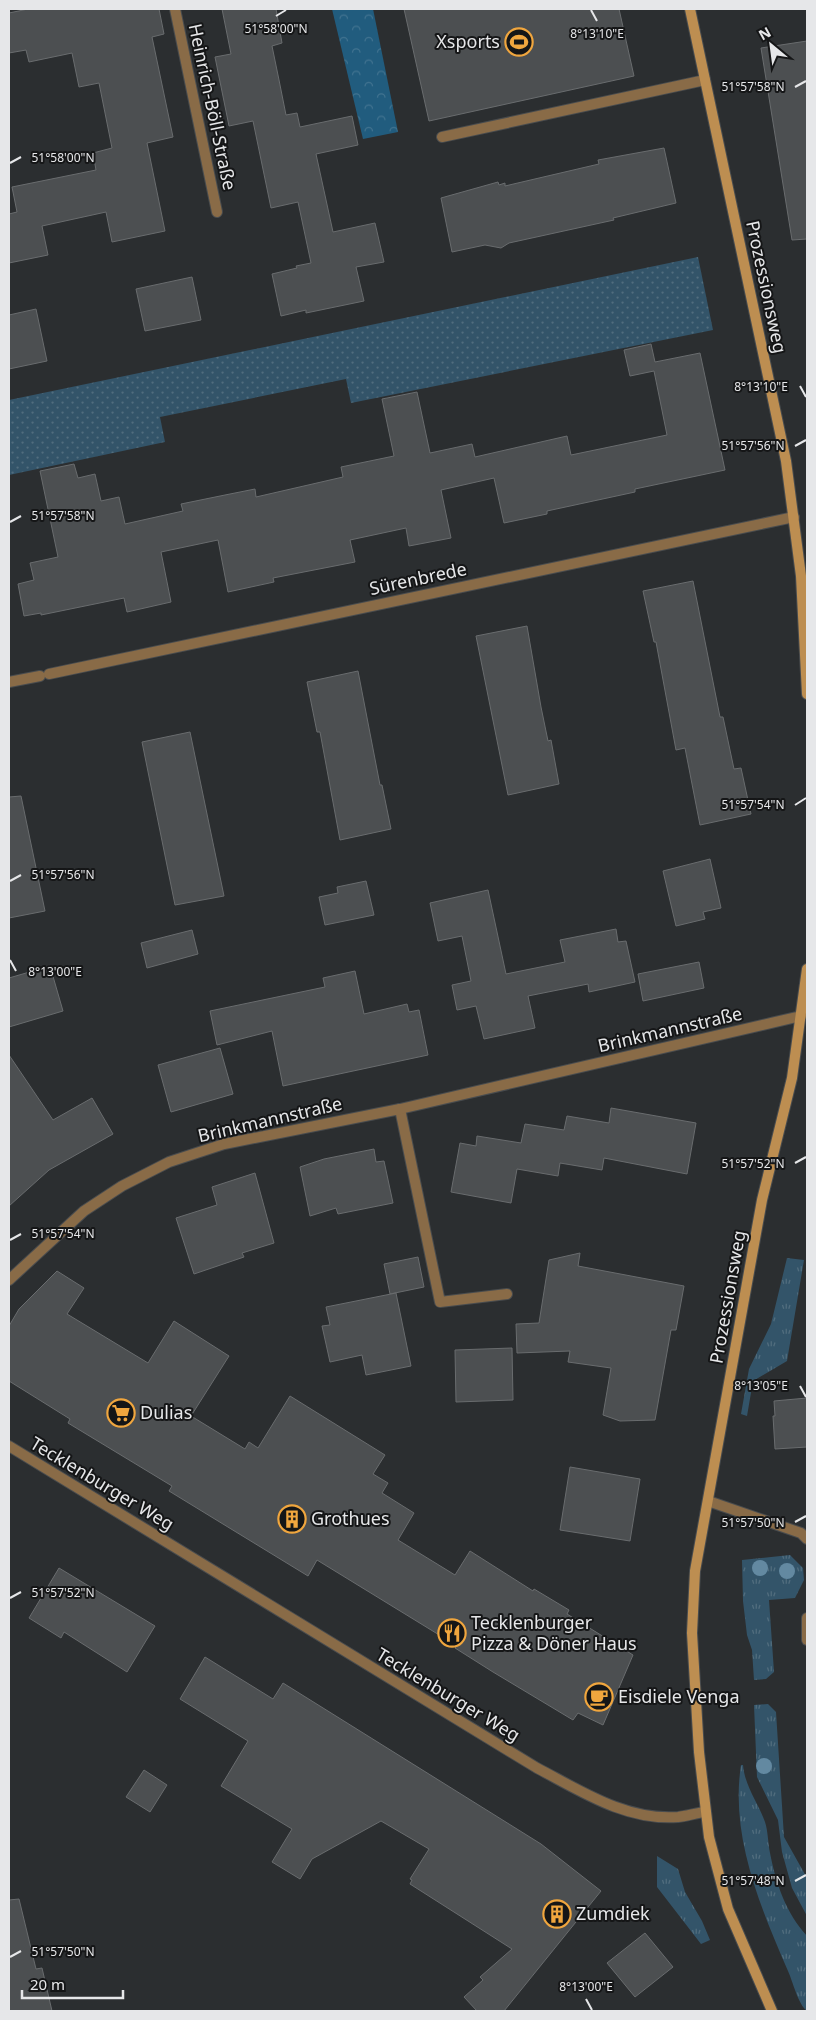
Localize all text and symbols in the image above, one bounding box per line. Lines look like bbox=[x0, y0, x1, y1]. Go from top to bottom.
text: 51°58'00"N bbox=[244, 20, 308, 37]
north arrow bbox=[746, 20, 796, 70]
street label: Heinrich-Böll-Straße bbox=[184, 21, 242, 192]
text: N bbox=[755, 22, 774, 44]
text: 8°13'10"E bbox=[570, 25, 624, 42]
sports icon: Xsports bbox=[504, 27, 534, 57]
place label: Xsports bbox=[436, 29, 500, 53]
text: 51°57'58"N bbox=[721, 78, 785, 95]
text: 51°58'00"N bbox=[31, 149, 95, 166]
street label: Prozessionsweg bbox=[741, 218, 793, 355]
text: 8°13'10"E bbox=[734, 378, 788, 395]
text: 51°57'56"N bbox=[721, 437, 785, 454]
text: 51°57'58"N bbox=[31, 507, 95, 524]
street label: Sürenbrede bbox=[367, 556, 469, 600]
text: 51°57'54"N bbox=[721, 796, 785, 813]
text: 51°57'56"N bbox=[31, 866, 95, 883]
text: 8°13'00"E bbox=[28, 963, 82, 980]
street label: Brinkmannstraße bbox=[595, 1001, 744, 1057]
street label: Brinkmannstraße bbox=[195, 1091, 344, 1147]
text: 51°57'52"N bbox=[721, 1155, 785, 1172]
text: 51°57'54"N bbox=[31, 1225, 95, 1242]
street label: Prozessionsweg bbox=[703, 1228, 751, 1365]
text: 8°13'05"E bbox=[734, 1377, 788, 1394]
supermarket icon: Dulias bbox=[106, 1398, 136, 1428]
place label: Dulias bbox=[140, 1400, 192, 1424]
street label: Tecklenburger Weg bbox=[26, 1431, 179, 1536]
building icon: Grothues bbox=[277, 1504, 307, 1534]
place label: Grothues bbox=[311, 1506, 390, 1530]
text: 51°57'50"N bbox=[721, 1514, 785, 1531]
text: 51°57'52"N bbox=[31, 1584, 95, 1601]
place label: Tecklenburger Pizza & Döner Haus bbox=[471, 1610, 637, 1655]
restaurant icon: Tecklenburger Pizza & Döner Haus bbox=[437, 1618, 467, 1648]
street label: Tecklenburger Weg bbox=[372, 1642, 525, 1747]
cafe icon: Eisdiele Venga bbox=[584, 1682, 614, 1712]
place label: Eisdiele Venga bbox=[618, 1684, 740, 1708]
text: 51°57'48"N bbox=[721, 1872, 785, 1889]
building icon: Zumdiek bbox=[542, 1899, 572, 1929]
place label: Zumdiek bbox=[576, 1901, 650, 1925]
text: 51°57'50"N bbox=[31, 1943, 95, 1960]
scale bar bbox=[22, 1968, 124, 2000]
text: 20 m bbox=[30, 1974, 65, 1994]
text: 8°13'00"E bbox=[559, 1978, 613, 1995]

